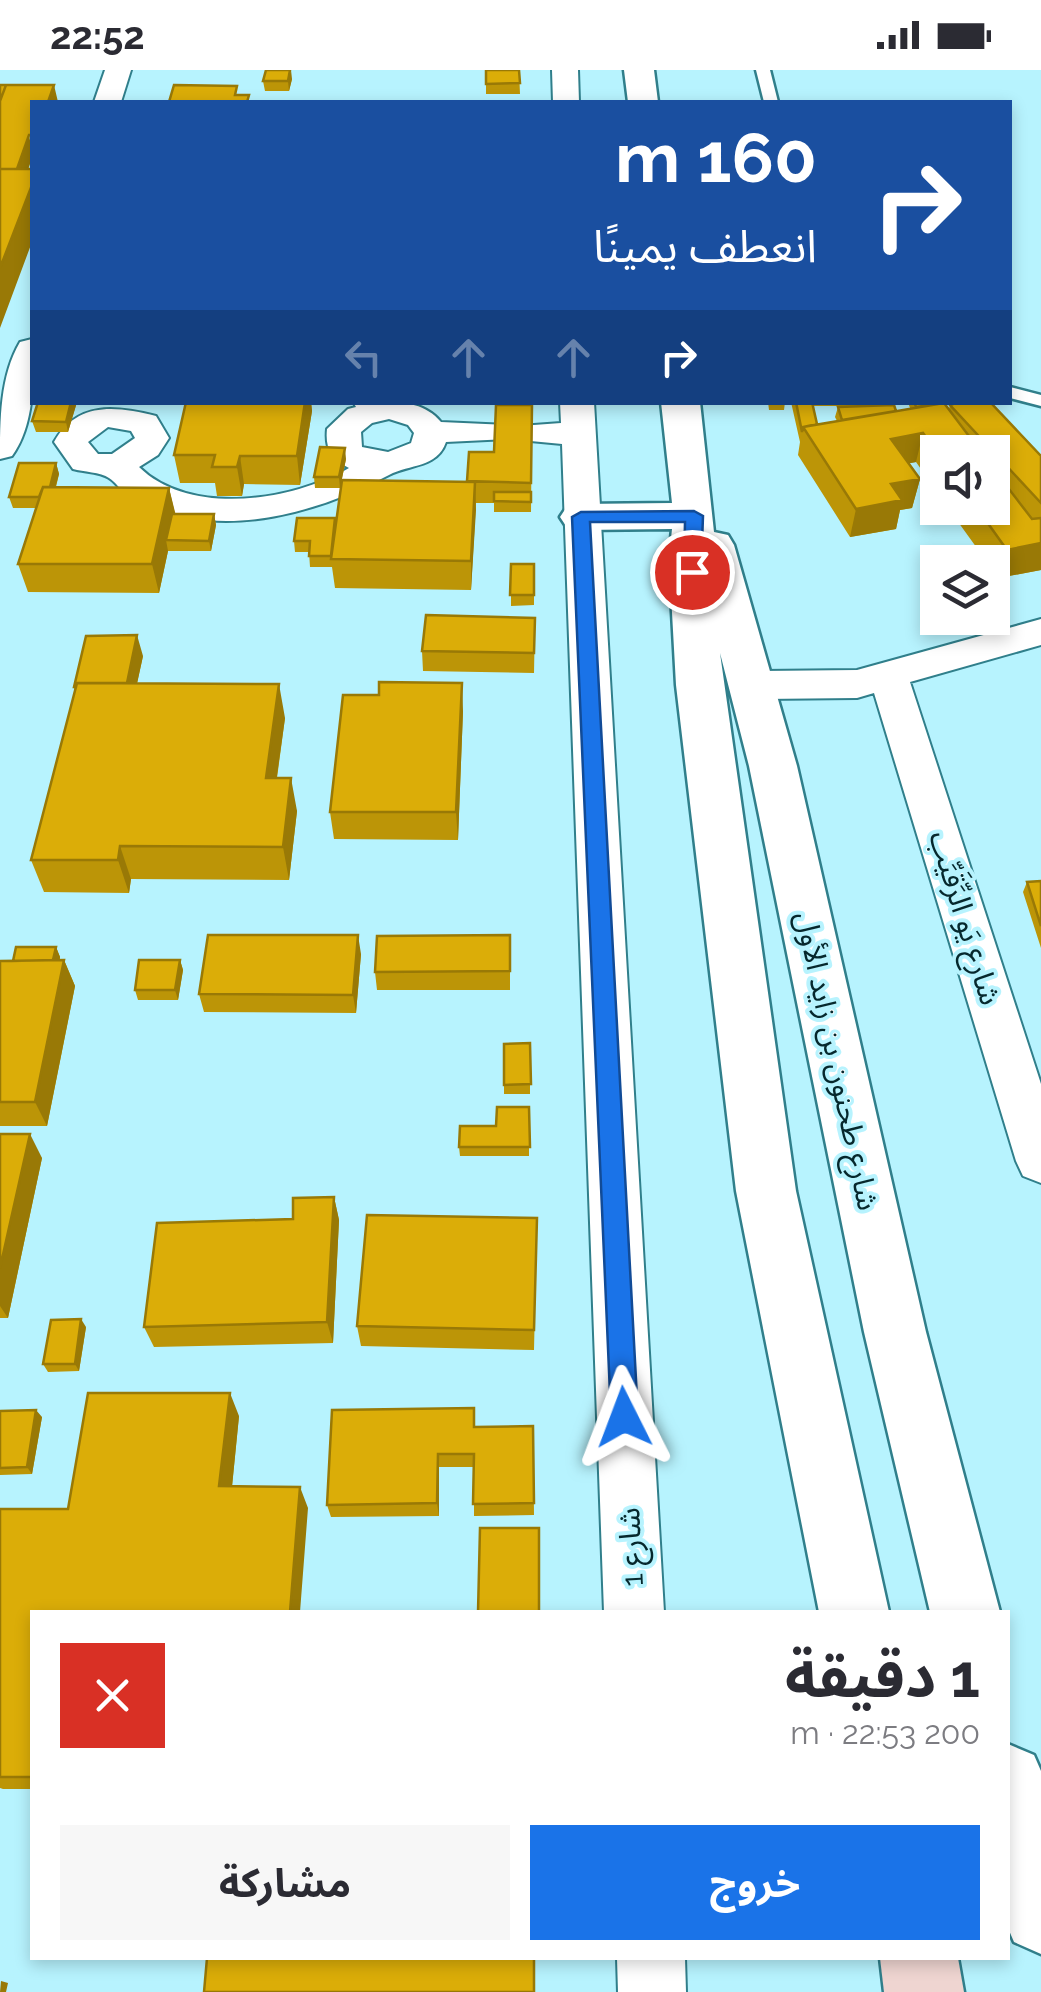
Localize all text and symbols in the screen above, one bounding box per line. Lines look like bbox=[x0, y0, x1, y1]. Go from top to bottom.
text: 22:52 bbox=[50, 13, 145, 58]
text: 160 m bbox=[615, 116, 817, 198]
icon: right bbox=[852, 140, 982, 270]
text: انعطف يمينًا bbox=[593, 220, 817, 273]
icon: left bbox=[336, 330, 391, 385]
icon: ahead bbox=[441, 330, 496, 385]
icon: ahead bbox=[546, 330, 601, 385]
icon: right bbox=[651, 330, 706, 385]
map controls bbox=[920, 435, 1010, 635]
button: sound bbox=[920, 435, 1010, 525]
pin bbox=[650, 530, 735, 615]
icon: arrive bbox=[665, 545, 720, 600]
button: layers bbox=[920, 545, 1010, 635]
street label: شارع يَو الرِّقَيِّب bbox=[918, 826, 1010, 1011]
street label: شارع طحنون بن زايد الأول bbox=[784, 908, 886, 1215]
position arrow bbox=[572, 1365, 676, 1469]
street label: شارع 1 bbox=[611, 1506, 655, 1587]
text: 1 دقيقة bbox=[785, 1641, 980, 1711]
button: close bbox=[60, 1643, 165, 1748]
text: 200 m · 22:53 bbox=[790, 1714, 980, 1751]
button: مشاركة bbox=[60, 1825, 510, 1940]
button: خروج bbox=[530, 1825, 980, 1940]

